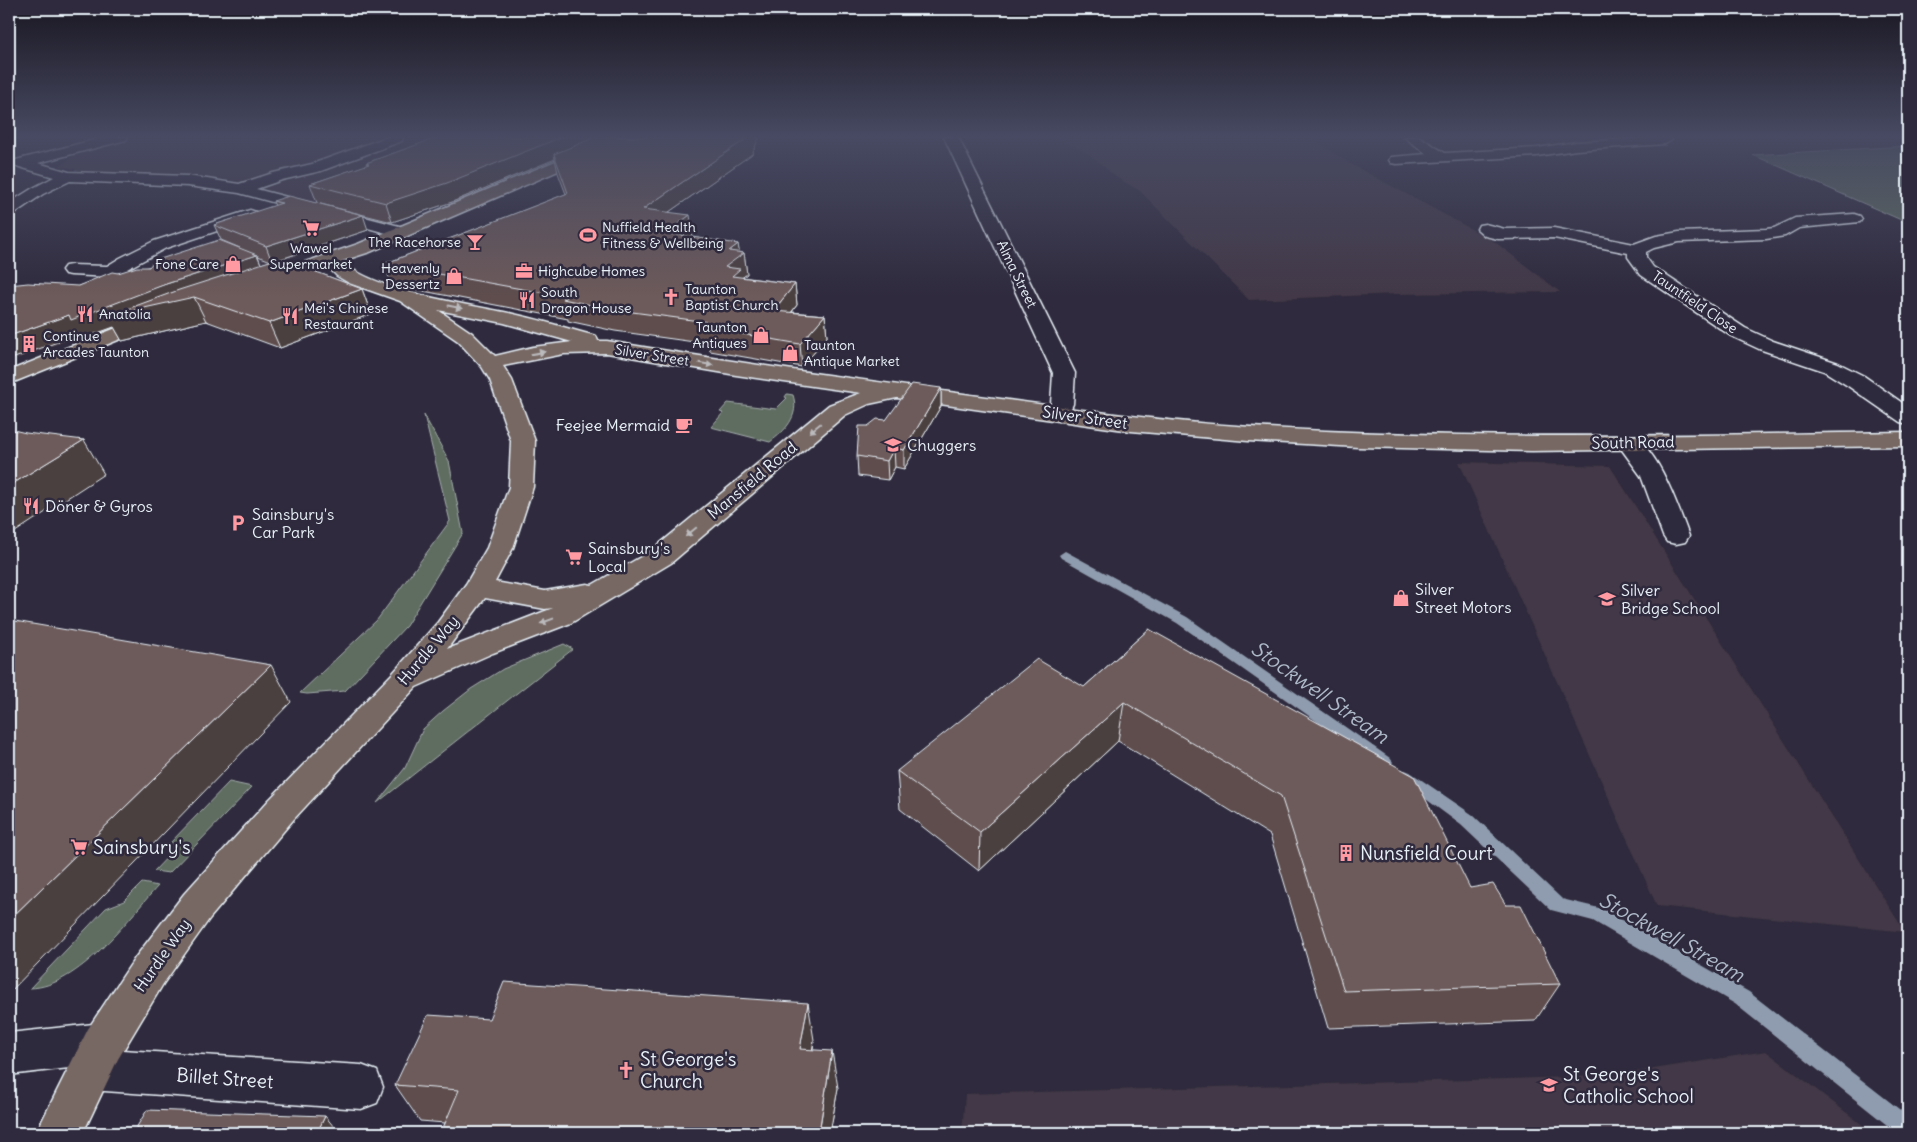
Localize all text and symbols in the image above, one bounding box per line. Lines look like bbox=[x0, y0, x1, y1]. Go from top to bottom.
supermarket icon: Wawel Supermarket bbox=[301, 218, 321, 238]
place label: Nuffield Health Fitness & Wellbeing bbox=[602, 218, 724, 252]
sports icon: Nuffield Health Fitness & Wellbeing bbox=[578, 225, 598, 245]
bar icon: The Racehorse bbox=[465, 232, 485, 252]
place label: The Racehorse bbox=[368, 233, 461, 251]
street label: Alma Street bbox=[993, 237, 1041, 311]
place label: Wawel Supermarket bbox=[270, 239, 353, 273]
shop icon: Fone Care bbox=[223, 254, 243, 274]
place label: Fone Care bbox=[155, 255, 219, 273]
place label: Heavenly Dessertz bbox=[381, 259, 440, 293]
office icon: Highcube Homes bbox=[514, 261, 534, 281]
place label: Highcube Homes bbox=[538, 262, 645, 280]
shop icon: Heavenly Dessertz bbox=[444, 266, 464, 286]
street label: Tauntfield Close bbox=[1649, 267, 1741, 337]
place label: Taunton Baptist Church bbox=[685, 280, 779, 314]
place label: South Dragon House bbox=[541, 283, 632, 317]
church icon: Taunton Baptist Church bbox=[661, 287, 681, 307]
restaurant icon: South Dragon House bbox=[517, 290, 537, 310]
place label: Mei's Chinese Restaurant bbox=[304, 299, 388, 333]
restaurant icon: Anatolia bbox=[75, 304, 95, 324]
one-way arrow bbox=[447, 304, 463, 312]
place label: Anatolia bbox=[99, 305, 151, 323]
restaurant icon: Mei's Chinese Restaurant bbox=[280, 306, 300, 326]
place label: Taunton Antiques bbox=[692, 318, 747, 352]
shop icon: Taunton Antiques bbox=[751, 325, 771, 345]
place label: Continue Arcades Taunton bbox=[43, 327, 149, 361]
building icon: Continue Arcades Taunton bbox=[19, 334, 39, 354]
place label: Taunton Antique Market bbox=[804, 336, 900, 370]
street label: Silver Street bbox=[614, 340, 691, 370]
shop icon: Taunton Antique Market bbox=[780, 343, 800, 363]
one-way arrow bbox=[530, 348, 546, 356]
one-way arrow bbox=[699, 360, 715, 368]
street label: Silver Street bbox=[1041, 401, 1129, 433]
place label: Feejee Mermaid bbox=[556, 415, 670, 435]
cafe icon: Feejee Mermaid bbox=[674, 415, 694, 435]
one-way arrow bbox=[809, 423, 822, 434]
street label: South Road bbox=[1591, 431, 1675, 453]
school or university icon: Chuggers bbox=[883, 435, 903, 455]
place label: Chuggers bbox=[907, 435, 976, 455]
street label: Mansfield Road bbox=[703, 437, 801, 523]
restaurant icon: Döner & Gyros bbox=[21, 496, 41, 516]
place label: Döner & Gyros bbox=[45, 496, 153, 516]
place label: Sainsbury's Car Park bbox=[252, 504, 334, 542]
parking icon: Sainsbury's Car Park bbox=[228, 513, 248, 533]
one-way arrow bbox=[685, 526, 697, 538]
place label: Sainsbury's Local bbox=[588, 538, 670, 576]
supermarket icon: Sainsbury's Local bbox=[564, 547, 584, 567]
place label: Silver Street Motors bbox=[1415, 579, 1511, 617]
place label: Silver Bridge School bbox=[1621, 580, 1720, 618]
shop icon: Silver Street Motors bbox=[1391, 588, 1411, 608]
school or university icon: Silver Bridge School bbox=[1597, 589, 1617, 609]
street label: Hurdle Way bbox=[393, 611, 463, 689]
one-way arrow bbox=[540, 618, 555, 625]
water label: Stockwell Stream bbox=[1246, 635, 1395, 750]
place label: Sainsbury's bbox=[93, 835, 191, 859]
supermarket icon: Sainsbury's bbox=[69, 837, 89, 857]
place label: Nunsfield Court bbox=[1360, 841, 1493, 865]
building icon: Nunsfield Court bbox=[1336, 843, 1356, 863]
water label: Stockwell Stream bbox=[1595, 886, 1750, 988]
street label: Hurdle Way bbox=[129, 915, 195, 995]
place label: St George's Church bbox=[640, 1047, 736, 1093]
church icon: St George's Church bbox=[616, 1060, 636, 1080]
place label: St George's Catholic School bbox=[1563, 1062, 1694, 1108]
street label: Billet Street bbox=[176, 1063, 274, 1093]
school or university icon: St George's Catholic School bbox=[1539, 1075, 1559, 1095]

